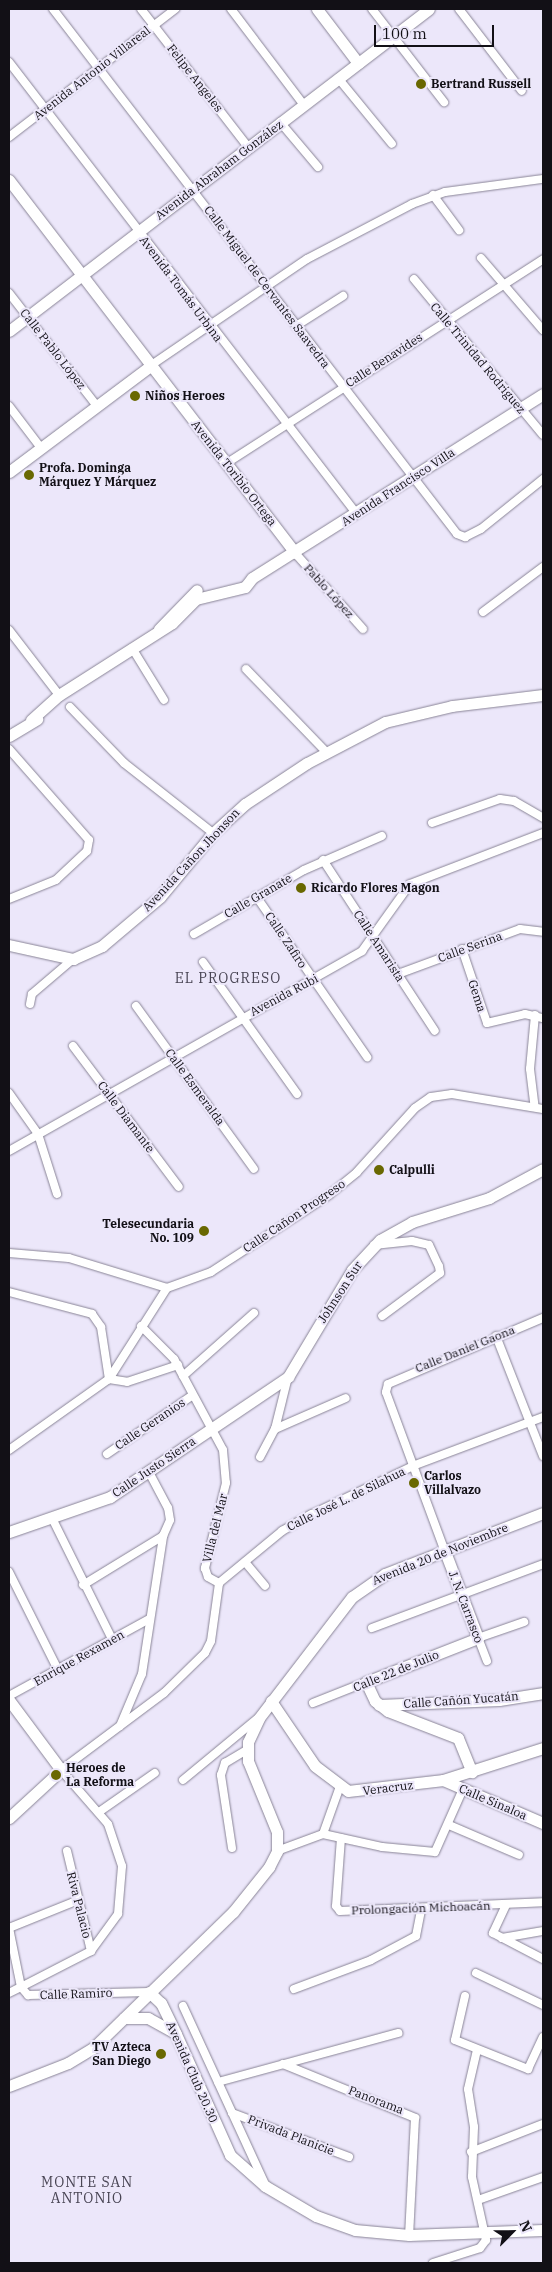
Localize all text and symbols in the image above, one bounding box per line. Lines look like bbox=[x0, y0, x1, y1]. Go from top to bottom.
scale bar bbox=[377, 15, 497, 47]
street label: Avenida Antonio Villareal bbox=[31, 23, 153, 123]
text: 100 m bbox=[382, 24, 427, 43]
street label: Felipe Angeles bbox=[164, 41, 226, 115]
place label: Bertrand Russell bbox=[431, 77, 531, 91]
marker: Bertrand Russell bbox=[415, 78, 427, 90]
street label: Avenida Abraham González bbox=[152, 117, 286, 223]
street label: Calle Miguel de Cervantes Saavedra bbox=[201, 203, 333, 371]
street label: Avenida Tomás Urbina bbox=[137, 233, 225, 345]
street label: Calle Trinidad Rodriguez bbox=[427, 300, 529, 416]
street label: Calle Pablo López bbox=[17, 306, 89, 392]
street label: Calle Benavides bbox=[343, 330, 425, 390]
place label: Niños Heroes bbox=[145, 389, 225, 403]
marker: Niños Heroes bbox=[129, 390, 141, 402]
street label: Avenida Toribio Ortega bbox=[188, 417, 280, 529]
street label: Avenida Francisco Villa bbox=[339, 445, 457, 529]
place label: Profa. Dominga Márquez Y Márquez bbox=[39, 461, 156, 489]
marker: Profa. Dominga Márquez Y Márquez bbox=[23, 469, 35, 481]
street label: Pablo López bbox=[301, 561, 357, 621]
street label: Avenida Cañon Jhonson bbox=[140, 806, 242, 914]
street label: Calle Granate bbox=[222, 871, 294, 921]
place label: Ricardo Flores Magon bbox=[311, 881, 440, 895]
marker: Ricardo Flores Magon bbox=[295, 882, 307, 894]
street label: Calle Amarista bbox=[350, 907, 408, 985]
street label: Calle Zafiro bbox=[262, 909, 310, 971]
street label: Calle Serina bbox=[436, 929, 504, 965]
district label: EL PROGRESO bbox=[173, 970, 283, 986]
street label: Avenida Rubi bbox=[247, 971, 321, 1019]
street label: Gema bbox=[465, 978, 489, 1014]
street label: Calle Esmeralda bbox=[162, 1046, 228, 1128]
street label: Calle Diamante bbox=[94, 1078, 158, 1156]
place label: Calpulli bbox=[389, 1163, 435, 1177]
marker: Calpulli bbox=[373, 1164, 385, 1176]
street label: Calle Cañon Progreso bbox=[240, 1176, 348, 1256]
place label: Telesecundaria No. 109 bbox=[102, 1217, 194, 1245]
marker: Telesecundaria No. 109 bbox=[198, 1225, 210, 1237]
street label: Johnson Sur bbox=[315, 1259, 365, 1325]
street label: Calle Daniel Gaona bbox=[413, 1322, 517, 1376]
street label: Calle Geranios bbox=[112, 1395, 188, 1453]
street label: Calle Justo Sierra bbox=[110, 1434, 198, 1500]
street label: Calle José L. de Silahua bbox=[284, 1464, 408, 1534]
place label: Carlos Villalvazo bbox=[424, 1469, 481, 1497]
marker: Carlos Villalvazo bbox=[408, 1477, 420, 1489]
street label: Villa del Mar bbox=[199, 1492, 231, 1564]
street label: Avenida 20 de Noviembre bbox=[370, 1520, 510, 1588]
street label: J. N. Carrasco bbox=[446, 1569, 486, 1645]
street label: Enrique Rexamen bbox=[31, 1627, 127, 1689]
street label: Calle 22 de Julio bbox=[351, 1647, 441, 1695]
street label: Calle Cañón Yucatán bbox=[403, 1689, 519, 1711]
place label: Heroes de La Reforma bbox=[66, 1761, 134, 1789]
marker: Heroes de La Reforma bbox=[50, 1769, 62, 1781]
street label: Veracruz bbox=[362, 1778, 414, 1798]
street label: Calle Sinaloa bbox=[457, 1781, 529, 1823]
street label: Riva Palacio bbox=[64, 1870, 94, 1940]
street label: Prolongación Michoacán bbox=[351, 1898, 491, 1918]
street label: Calle Ramiro bbox=[39, 1986, 113, 2002]
street label: Avenida Club 20.30 bbox=[163, 2019, 221, 2125]
place label: TV Azteca San Diego bbox=[92, 2040, 151, 2068]
marker: TV Azteca San Diego bbox=[155, 2048, 167, 2060]
street label: Panorama bbox=[346, 2083, 406, 2117]
street label: Privada Planicie bbox=[246, 2112, 336, 2158]
district label: MONTE SAN ANTONIO bbox=[40, 2174, 134, 2206]
north arrow bbox=[487, 2207, 537, 2257]
text: N bbox=[515, 2218, 536, 2235]

